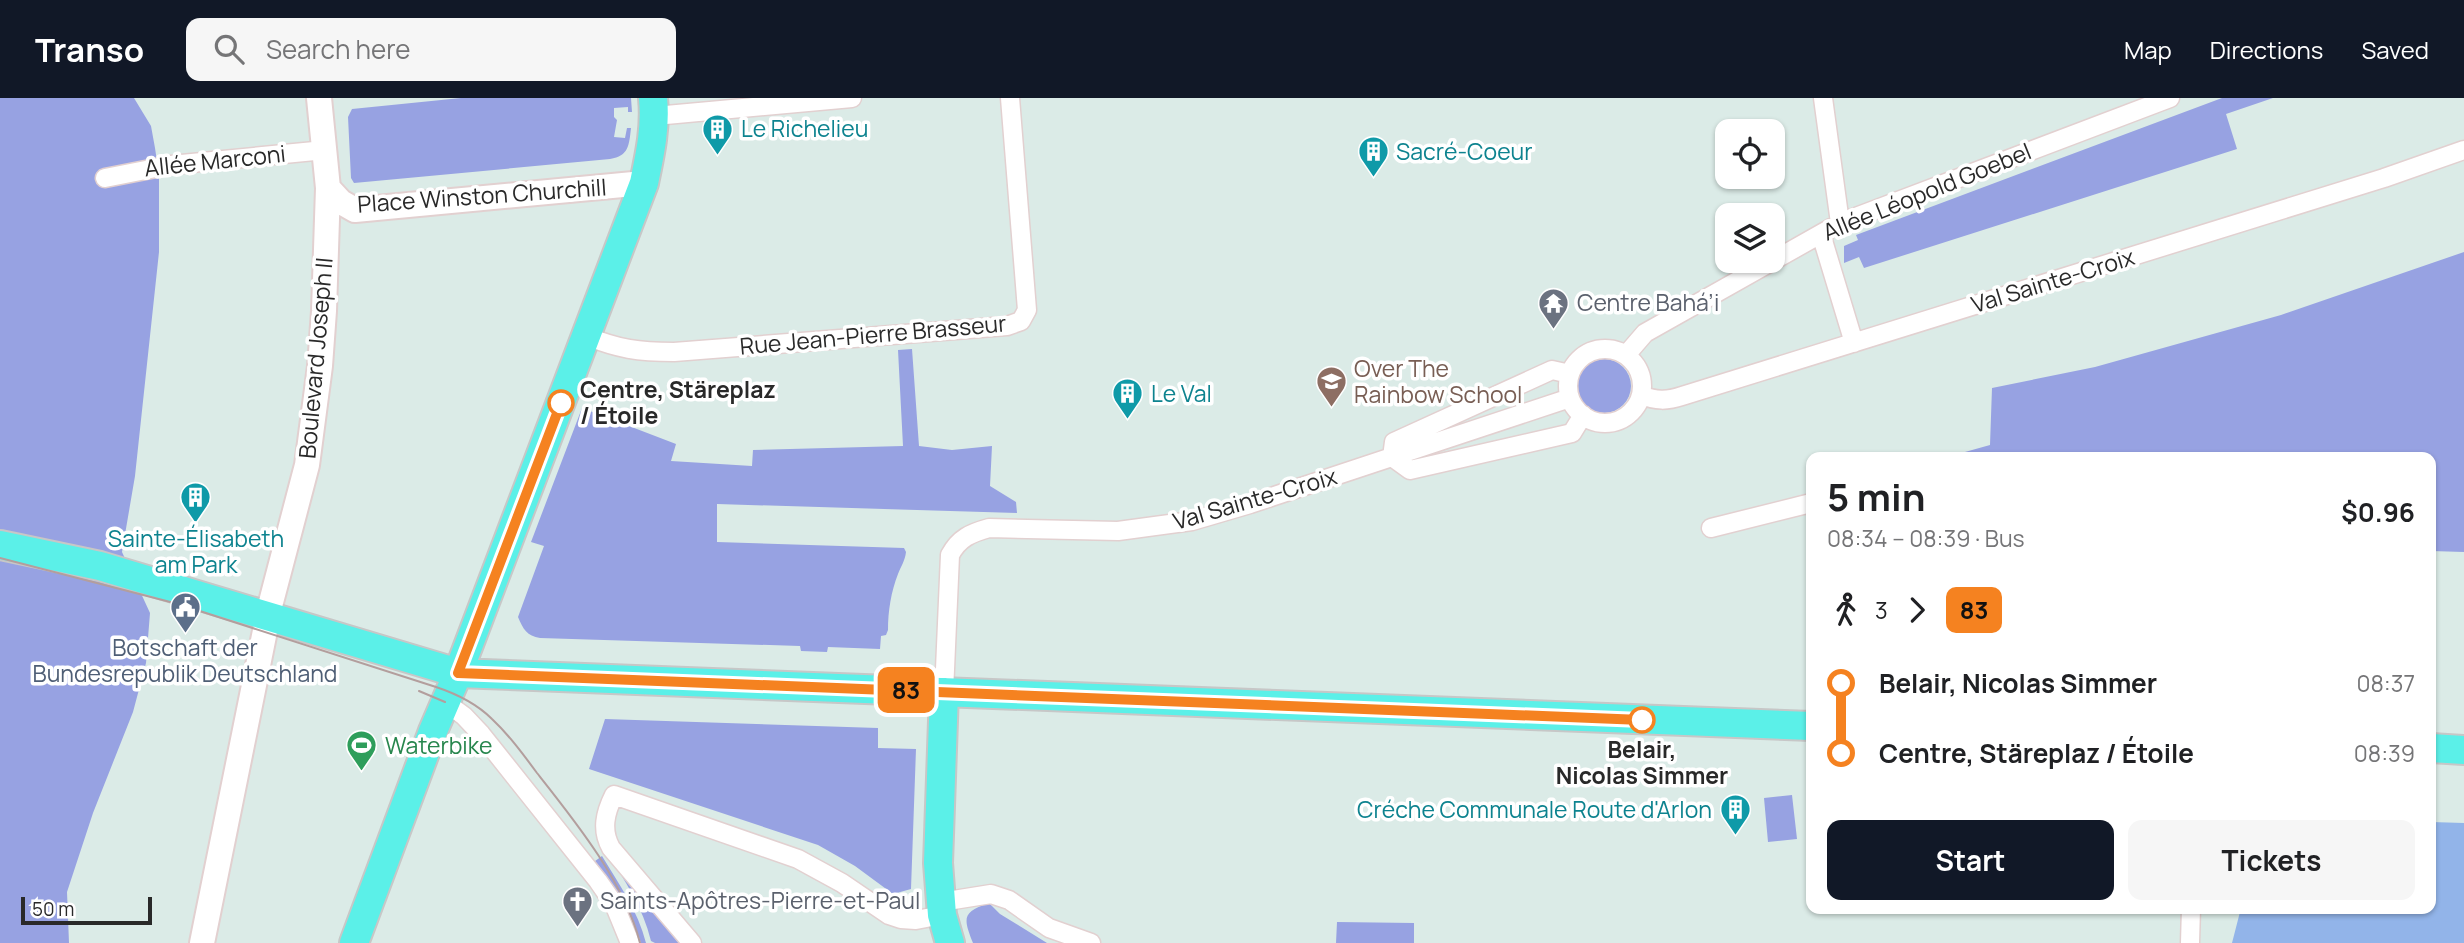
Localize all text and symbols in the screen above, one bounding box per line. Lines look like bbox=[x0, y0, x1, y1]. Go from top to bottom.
search box bbox=[186, 18, 676, 81]
text: Transo bbox=[35, 27, 144, 72]
icon: search bbox=[210, 30, 248, 68]
text: Search here bbox=[266, 31, 411, 67]
text: Map bbox=[2124, 33, 2172, 66]
text: Directions bbox=[2210, 33, 2323, 66]
text: Saved bbox=[2361, 33, 2429, 66]
building icon: Le Richelieu bbox=[701, 112, 735, 156]
place label: Le Richelieu bbox=[741, 112, 868, 144]
map controls bbox=[1715, 119, 1785, 273]
button: locate bbox=[1715, 119, 1785, 189]
building icon: Sacré-Coeur bbox=[1356, 135, 1390, 179]
place label: Sacré-Coeur bbox=[1396, 135, 1533, 167]
street label: Allée Léopold Goebel bbox=[1818, 135, 2036, 248]
street label: Allée Marconi bbox=[143, 137, 287, 183]
street label: Place Winston Churchill bbox=[356, 170, 608, 220]
button: layers bbox=[1715, 203, 1785, 273]
street label: Val Sainte-Croix bbox=[1967, 240, 2138, 320]
street label: Boulevard Joseph II bbox=[290, 256, 340, 460]
temple icon: Centre Bahá’i bbox=[1537, 286, 1571, 330]
place label: Centre Bahá’i bbox=[1577, 286, 1719, 318]
street label: Rue Jean-Pierre Brasseur bbox=[738, 306, 1008, 362]
place label: Over The Rainbow School bbox=[1354, 352, 1522, 410]
school or university icon: Over The Rainbow School bbox=[1314, 365, 1348, 409]
place label: Centre, Stäreplaz / Étoile bbox=[580, 373, 776, 431]
building icon: Le Val bbox=[1111, 377, 1145, 421]
place label: Le Val bbox=[1151, 377, 1212, 409]
marker: Centre, Stäreplaz / Étoile bbox=[548, 390, 574, 416]
street label: Val Sainte-Croix bbox=[1169, 459, 1340, 537]
text: 5 min bbox=[1827, 470, 1925, 522]
building icon: Sainte-Élisabeth am Park bbox=[179, 481, 213, 525]
text: $0.96 bbox=[2341, 494, 2415, 530]
place label: Sainte-Élisabeth am Park bbox=[108, 522, 284, 580]
text: 08:34 – 08:39 · Bus bbox=[1827, 522, 2025, 554]
public building icon: Botschaft der Bundesrepublik Deutschland bbox=[168, 590, 202, 634]
icon: walk bbox=[1827, 591, 1865, 629]
icon: forward bbox=[1898, 591, 1936, 629]
text: 83 bbox=[1960, 593, 1988, 626]
text: 3 bbox=[1875, 594, 1888, 626]
place label: Botschaft der Bundesrepublik Deutschland bbox=[33, 631, 337, 689]
text: Belair, Nicolas Simmer bbox=[1879, 665, 2157, 701]
line badge: 83 bbox=[874, 667, 937, 713]
text: 08:37 bbox=[2356, 667, 2415, 699]
text: 83 bbox=[892, 673, 920, 706]
marker: Belair, Nicolas Simmer bbox=[1629, 707, 1655, 733]
sports icon: Waterbike bbox=[345, 729, 379, 773]
place label: Waterbike bbox=[385, 729, 492, 761]
place label: Belair, Nicolas Simmer bbox=[1556, 733, 1728, 791]
text: Centre, Stäreplaz / Étoile bbox=[1879, 735, 2194, 771]
text: 08:39 bbox=[2354, 737, 2415, 769]
place label: Créche Communale Route d'Arlon bbox=[1357, 793, 1712, 825]
building icon: Créche Communale Route d'Arlon bbox=[1718, 793, 1752, 837]
button: Start bbox=[1827, 820, 2114, 900]
button: Tickets bbox=[2128, 820, 2415, 900]
church icon: Saints-Apôtres-Pierre-et-Paul bbox=[560, 884, 594, 928]
place label: Saints-Apôtres-Pierre-et-Paul bbox=[600, 884, 920, 916]
scale bar bbox=[21, 894, 152, 926]
text: 50 m bbox=[32, 896, 74, 922]

